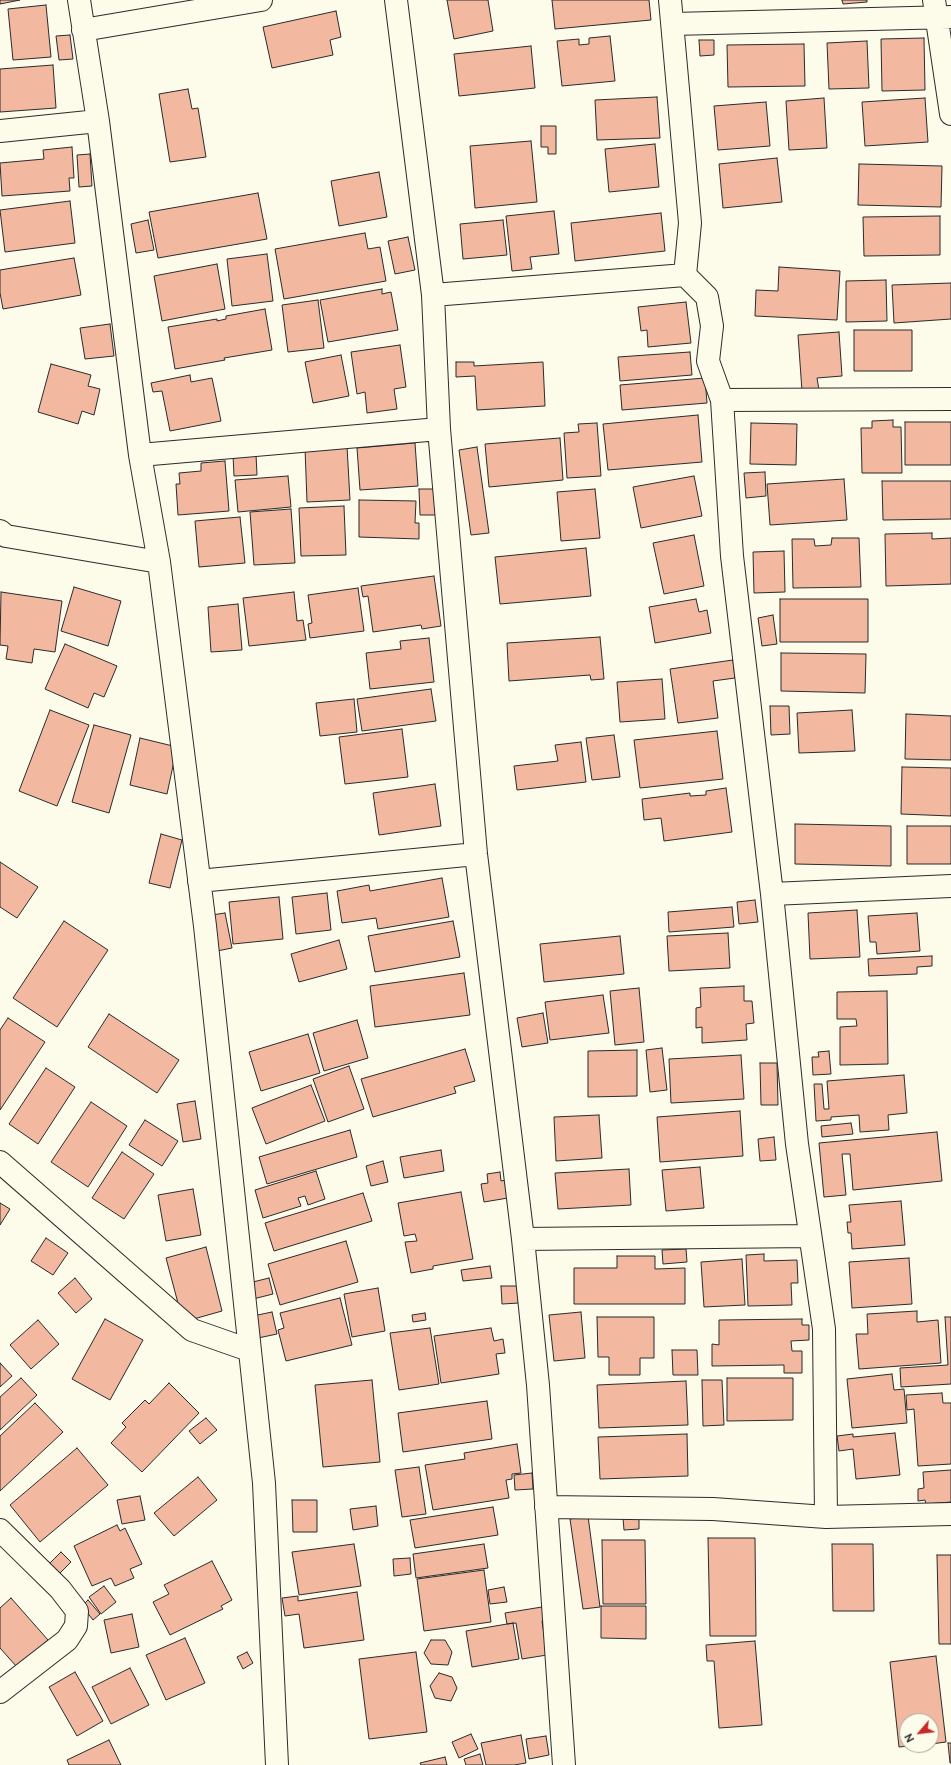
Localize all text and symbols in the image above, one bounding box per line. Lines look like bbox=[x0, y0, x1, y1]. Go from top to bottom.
north arrow bbox=[899, 1713, 939, 1753]
text: N bbox=[902, 1732, 917, 1745]

